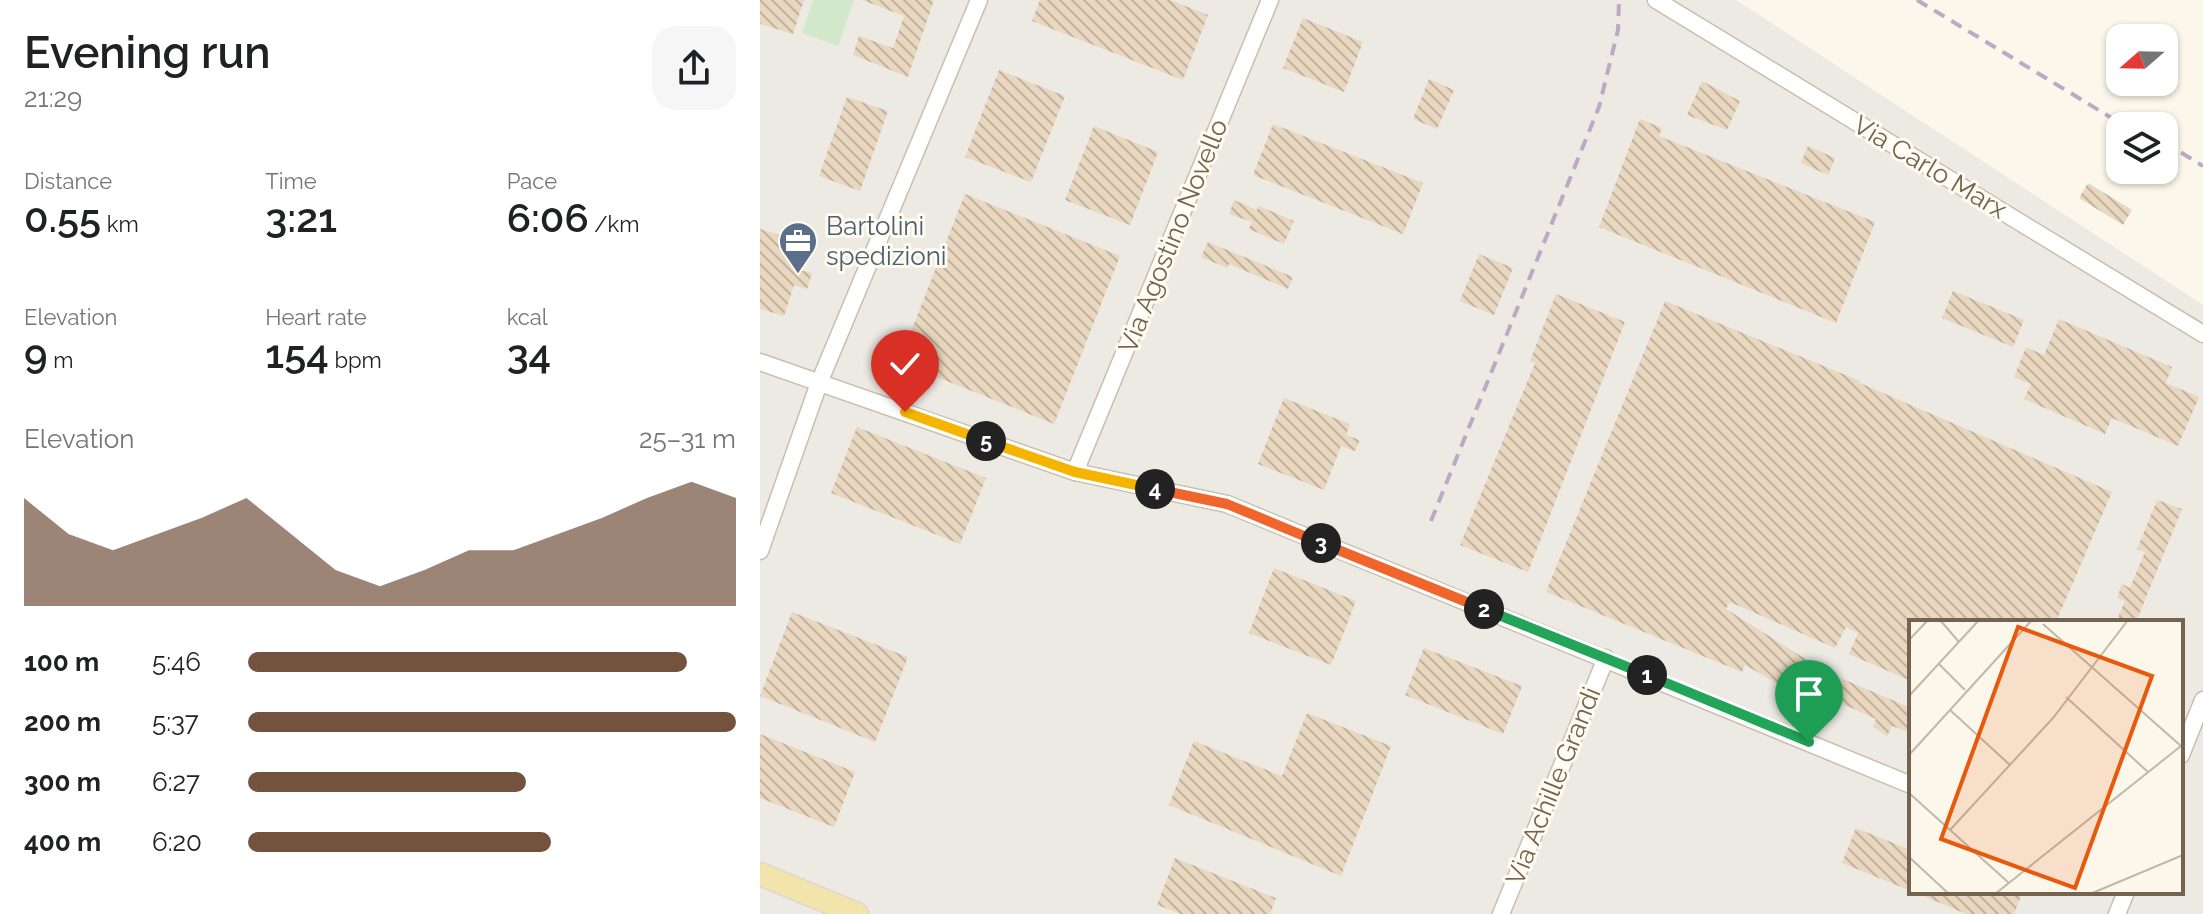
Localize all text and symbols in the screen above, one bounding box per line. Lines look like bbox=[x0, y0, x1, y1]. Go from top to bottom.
north arrow bbox=[2106, 24, 2178, 96]
map controls bbox=[2106, 24, 2178, 184]
button: share bbox=[652, 26, 736, 110]
text: Evening run bbox=[24, 27, 271, 78]
text: 21:29 bbox=[24, 83, 82, 113]
street label: Via Carlo Marx bbox=[1848, 109, 2012, 225]
button: layers bbox=[2106, 112, 2178, 184]
street label: Via Agostino Novello bbox=[1112, 115, 1234, 357]
text: Distance bbox=[24, 168, 112, 194]
text: Time bbox=[265, 168, 317, 194]
text: Pace bbox=[507, 168, 557, 194]
text: 0.55 bbox=[24, 194, 101, 241]
text: 3:21 bbox=[265, 194, 337, 241]
text: 6:06 bbox=[507, 194, 589, 241]
text: km bbox=[101, 211, 139, 237]
text: /km bbox=[589, 211, 639, 237]
place label: Bartolini spedizioni bbox=[826, 211, 946, 271]
office icon: Bartolini spedizioni bbox=[777, 220, 819, 275]
text: Elevation bbox=[24, 304, 117, 330]
text: Heart rate bbox=[265, 304, 367, 330]
text: kcal bbox=[507, 304, 548, 330]
text: 9 bbox=[24, 330, 48, 377]
text: 154 bbox=[265, 330, 329, 377]
text: 34 bbox=[507, 330, 551, 377]
pin bbox=[871, 330, 939, 412]
icon: check bbox=[883, 342, 927, 386]
text: m bbox=[48, 347, 73, 373]
text: bpm bbox=[329, 347, 382, 373]
pin: 5 bbox=[966, 421, 1006, 461]
text: Elevation bbox=[24, 424, 134, 454]
text: 25–31 m bbox=[639, 424, 736, 454]
text: 5 bbox=[980, 428, 992, 454]
pin: 4 bbox=[1135, 469, 1175, 509]
text: 4 bbox=[1149, 476, 1161, 502]
pin: 3 bbox=[1301, 523, 1341, 563]
text: 3 bbox=[1315, 530, 1327, 556]
pin: 2 bbox=[1464, 589, 1504, 629]
text: 2 bbox=[1478, 596, 1490, 622]
inset map bbox=[1909, 620, 2183, 894]
text: 100 m bbox=[24, 647, 99, 677]
text: 5:46 bbox=[152, 647, 201, 677]
pin: 1 bbox=[1627, 655, 1667, 695]
pin bbox=[1775, 660, 1843, 742]
text: 1 bbox=[1642, 662, 1652, 688]
icon: arrive bbox=[1787, 672, 1831, 716]
street label: Via Achille Grandi bbox=[1500, 683, 1606, 889]
text: 200 m bbox=[24, 707, 101, 737]
text: 5:37 bbox=[152, 707, 199, 737]
text: 300 m bbox=[24, 767, 101, 797]
text: 6:27 bbox=[152, 767, 200, 797]
text: 400 m bbox=[24, 827, 101, 857]
text: 6:20 bbox=[152, 827, 202, 857]

